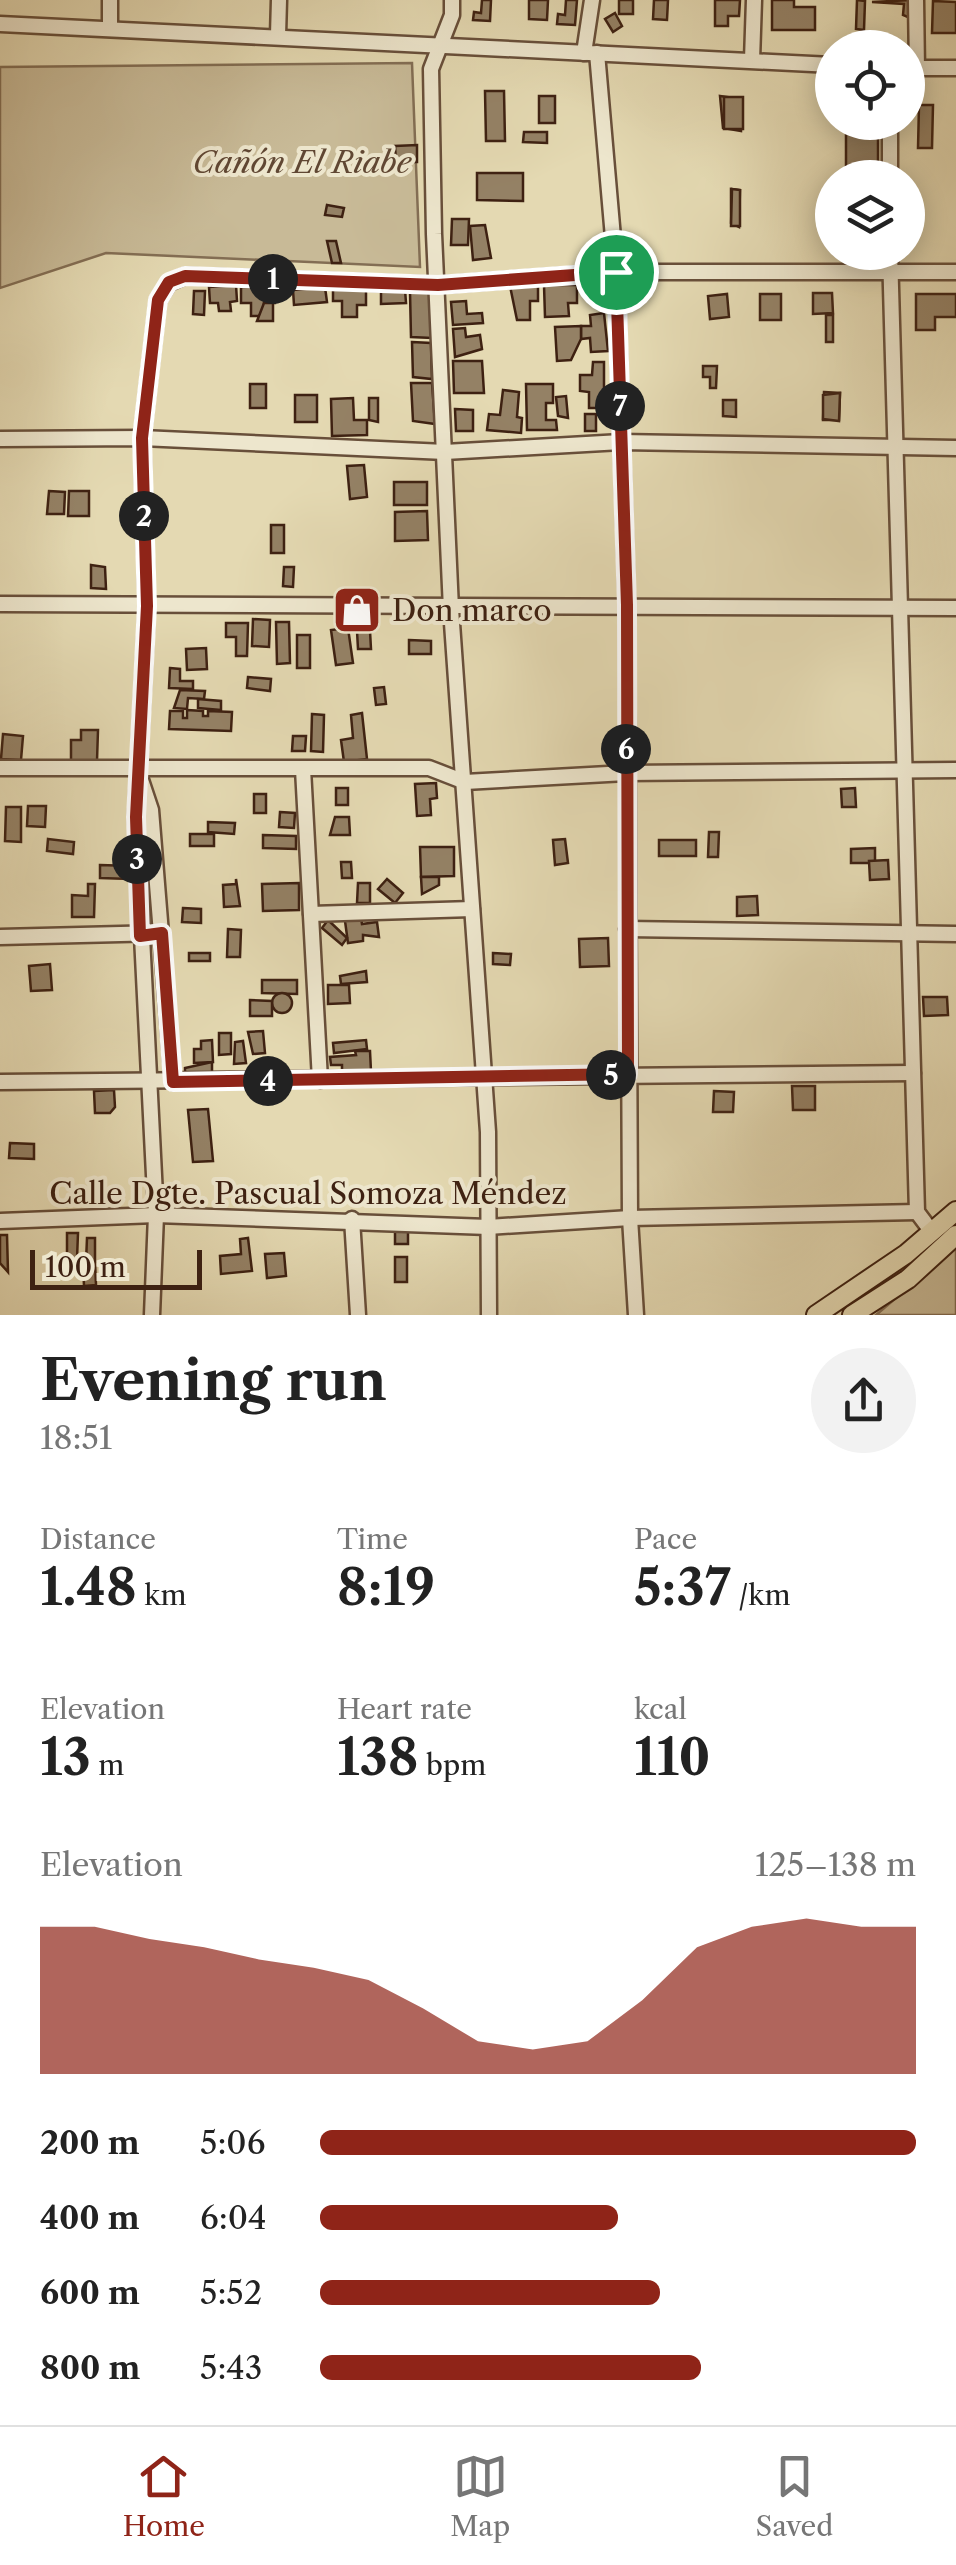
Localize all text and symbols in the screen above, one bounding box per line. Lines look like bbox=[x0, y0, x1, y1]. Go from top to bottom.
map controls bbox=[815, 30, 925, 270]
button: locate bbox=[815, 30, 925, 140]
park label: Cañón El Riabe bbox=[193, 144, 413, 181]
button: layers bbox=[815, 160, 925, 270]
pin bbox=[574, 230, 659, 315]
icon: arrive bbox=[589, 245, 644, 300]
pin: 1 bbox=[248, 254, 298, 304]
text: 1 bbox=[267, 262, 279, 296]
pin: 7 bbox=[595, 381, 645, 431]
text: 7 bbox=[613, 389, 627, 423]
pin: 2 bbox=[119, 491, 169, 541]
text: 2 bbox=[136, 499, 152, 533]
shop icon: Don marco bbox=[331, 584, 383, 636]
place label: Don marco bbox=[392, 592, 552, 629]
pin: 6 bbox=[601, 724, 651, 774]
text: 6 bbox=[618, 732, 634, 766]
pin: 3 bbox=[112, 834, 162, 884]
text: 3 bbox=[129, 842, 145, 876]
pin: 5 bbox=[586, 1050, 636, 1100]
pin: 4 bbox=[243, 1056, 293, 1106]
text: 5 bbox=[603, 1058, 619, 1092]
text: 4 bbox=[260, 1064, 276, 1098]
street label: Calle Dgte. Pascual Somoza Méndez bbox=[49, 1175, 567, 1212]
scale bar bbox=[30, 1245, 202, 1290]
text: 100 m bbox=[45, 1250, 126, 1284]
text: Evening run bbox=[40, 1347, 387, 1414]
button: share bbox=[811, 1348, 916, 1453]
text: 18:51 bbox=[40, 1418, 112, 1457]
text: Distance bbox=[40, 1522, 156, 1556]
text: Time bbox=[337, 1522, 408, 1556]
text: Pace bbox=[634, 1522, 697, 1556]
text: 1.48 bbox=[40, 1556, 137, 1618]
text: 8:19 bbox=[337, 1556, 435, 1618]
text: 5:37 bbox=[634, 1556, 731, 1618]
text: km bbox=[137, 1578, 186, 1612]
text: /km bbox=[731, 1578, 791, 1612]
text: Elevation bbox=[40, 1692, 165, 1726]
text: Heart rate bbox=[337, 1692, 472, 1726]
text: kcal bbox=[634, 1692, 687, 1726]
text: 13 bbox=[40, 1726, 91, 1788]
text: 138 bbox=[337, 1726, 419, 1788]
text: 110 bbox=[634, 1726, 710, 1788]
text: m bbox=[91, 1748, 124, 1782]
text: bpm bbox=[419, 1748, 486, 1782]
text: Elevation bbox=[40, 1845, 183, 1884]
text: 125–138 m bbox=[755, 1845, 916, 1884]
text: 200 m bbox=[40, 2123, 140, 2162]
text: 5:06 bbox=[200, 2123, 265, 2162]
text: 400 m bbox=[40, 2198, 140, 2237]
text: 6:04 bbox=[200, 2198, 267, 2237]
text: 600 m bbox=[40, 2273, 140, 2312]
text: 5:52 bbox=[200, 2273, 262, 2312]
text: 800 m bbox=[40, 2348, 140, 2387]
text: 5:43 bbox=[200, 2348, 262, 2387]
tab: Home bbox=[123, 2449, 205, 2543]
tab: Map bbox=[450, 2449, 510, 2543]
tab: Saved bbox=[756, 2449, 833, 2543]

